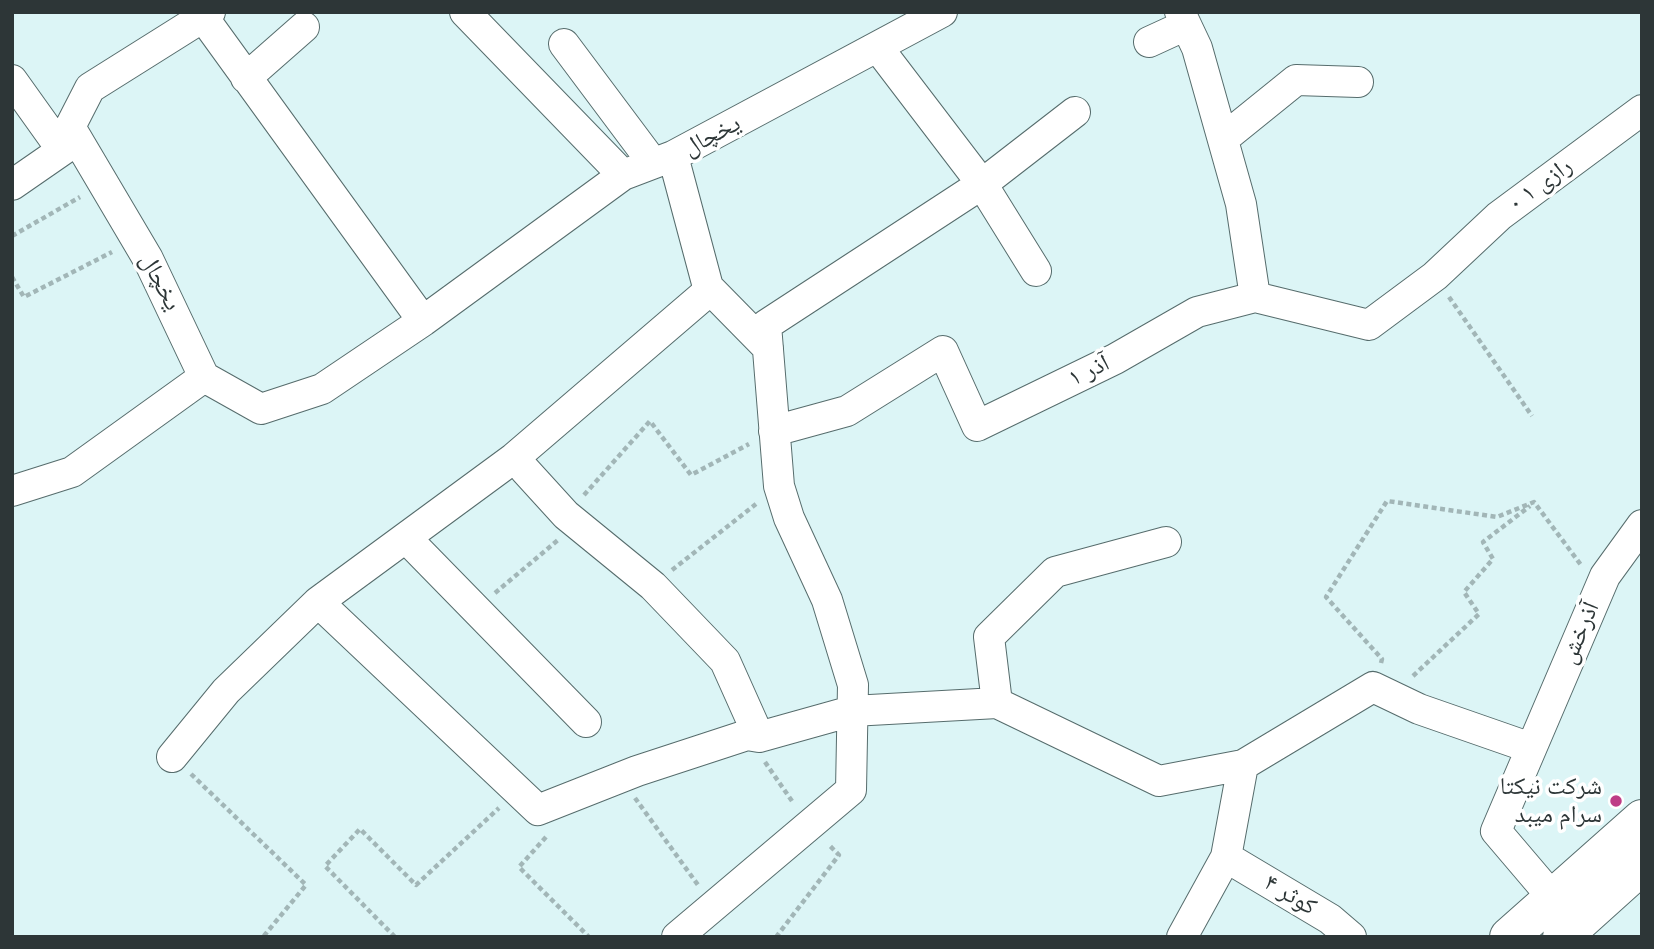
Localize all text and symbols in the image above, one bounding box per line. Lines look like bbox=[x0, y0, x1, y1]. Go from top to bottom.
street label: یخچال bbox=[679, 109, 745, 163]
street label: رازی ۱ ۰ bbox=[1502, 152, 1578, 218]
street label: یخچال bbox=[133, 249, 187, 315]
street label: آذر ۱ bbox=[1064, 349, 1114, 393]
street label: آذرخش bbox=[1554, 598, 1606, 668]
place label: شرکت نیکتا سرام میبد bbox=[1500, 773, 1602, 829]
marker: شرکت نیکتا سرام میبد bbox=[1608, 793, 1624, 809]
street label: کوثر ۴ bbox=[1259, 868, 1321, 922]

